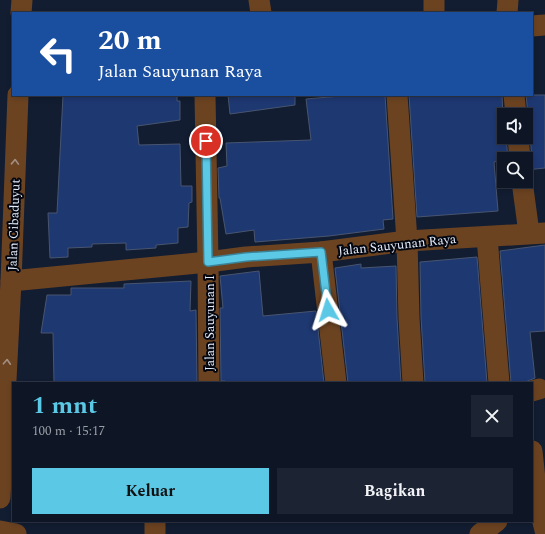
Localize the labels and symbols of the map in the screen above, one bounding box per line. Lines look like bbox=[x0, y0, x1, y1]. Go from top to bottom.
pin bbox=[189, 124, 223, 158]
one-way arrow bbox=[11, 159, 20, 165]
street label: Jalan Cibaduyut bbox=[2, 178, 26, 271]
street label: Jalan Sauyunan Raya bbox=[337, 229, 458, 261]
street label: Jalan Sauyunan I bbox=[200, 275, 220, 371]
position arrow bbox=[307, 289, 349, 331]
one-way arrow bbox=[3, 359, 12, 365]

